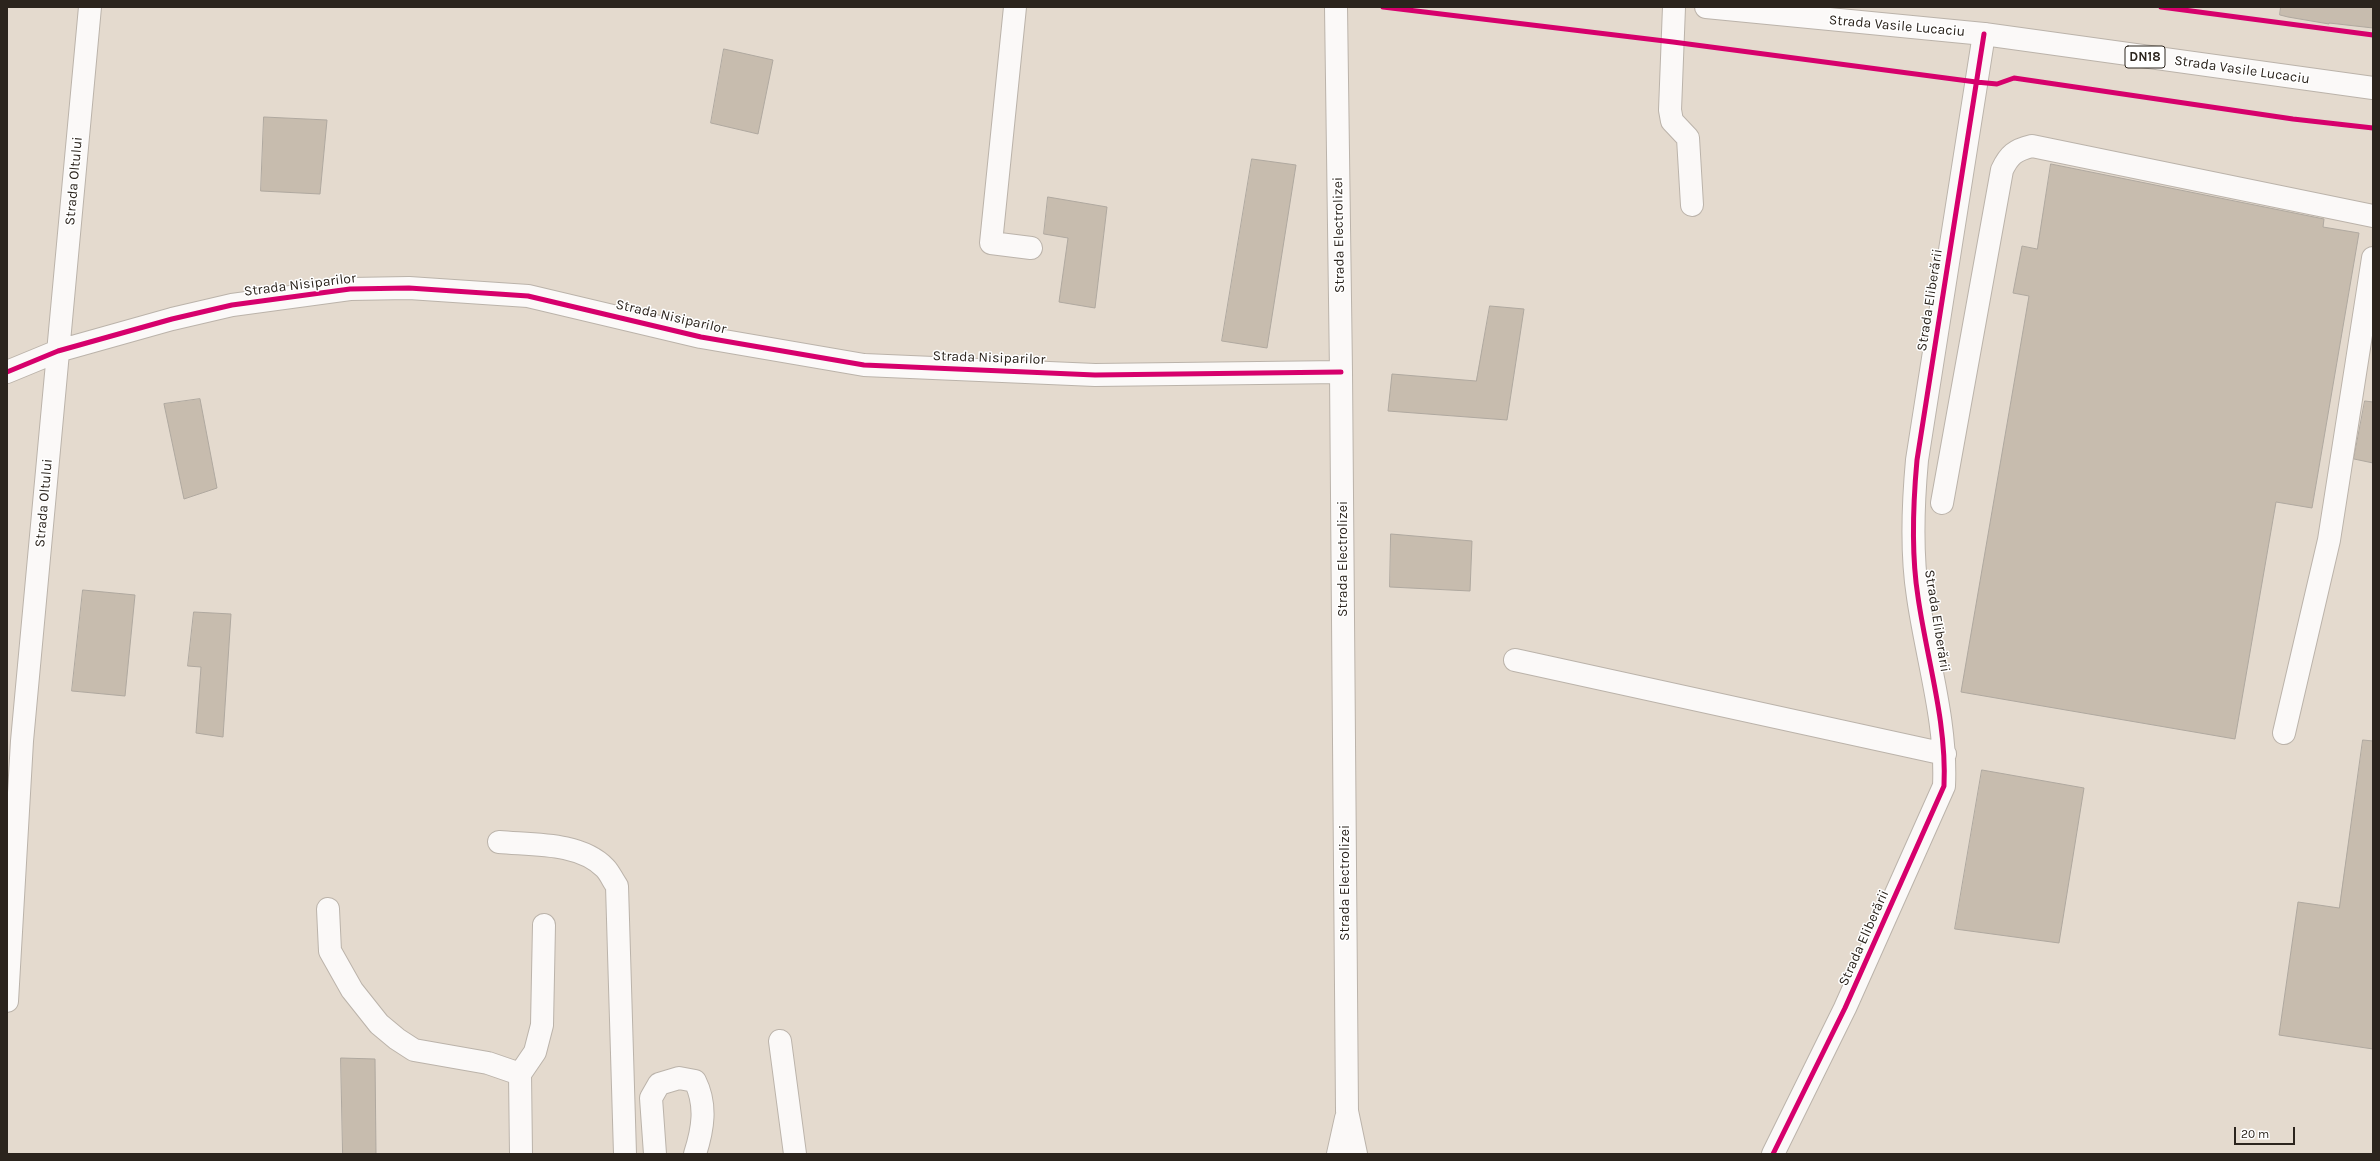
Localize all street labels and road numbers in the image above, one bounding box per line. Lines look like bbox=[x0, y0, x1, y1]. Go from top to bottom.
street label: Strada Vasile Lucaciu bbox=[1828, 12, 1966, 40]
road number: DN18 bbox=[2125, 46, 2165, 68]
street label: Strada Vasile Lucaciu bbox=[2173, 52, 2311, 88]
street label: Strada Oltului bbox=[62, 136, 86, 226]
street label: Strada Electrolizei bbox=[1330, 177, 1348, 293]
street label: Strada Eliberării bbox=[1914, 248, 1946, 352]
street label: Strada Nisiparilor bbox=[243, 270, 357, 300]
street label: Strada Nisiparilor bbox=[614, 296, 728, 338]
street label: Strada Nisiparilor bbox=[932, 348, 1046, 368]
street label: Strada Oltului bbox=[32, 458, 56, 548]
street label: Strada Electrolizei bbox=[1335, 501, 1351, 617]
street label: Strada Eliberării bbox=[1921, 569, 1953, 673]
street label: Strada Electrolizei bbox=[1337, 825, 1353, 941]
street label: Strada Eliberării bbox=[1835, 887, 1893, 989]

